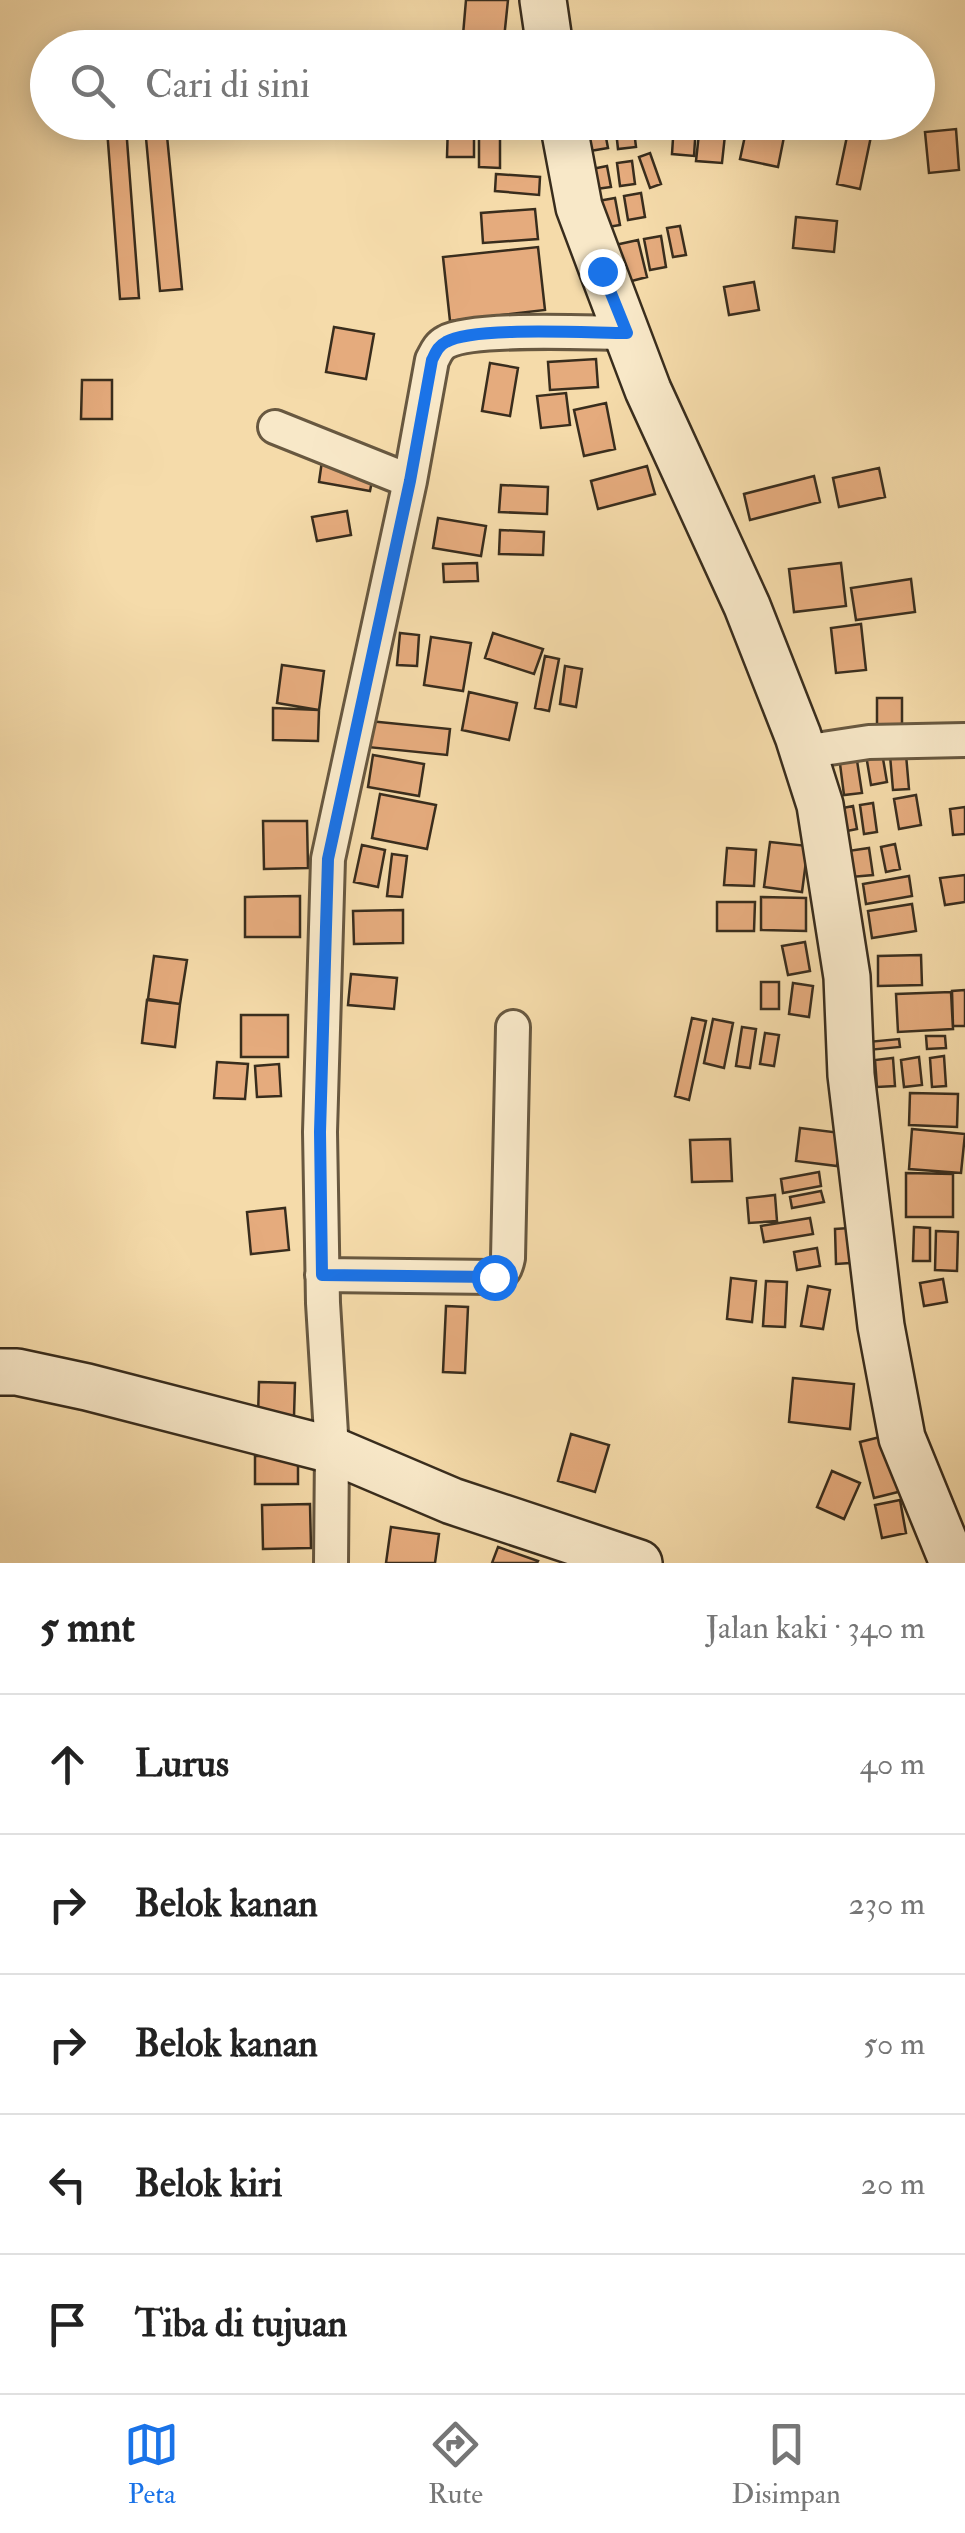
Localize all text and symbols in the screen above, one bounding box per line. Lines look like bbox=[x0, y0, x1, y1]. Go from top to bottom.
search box bbox=[30, 30, 935, 140]
icon: search bbox=[65, 58, 120, 113]
text: Cari di sini bbox=[145, 61, 310, 109]
route end bbox=[580, 249, 626, 295]
route start bbox=[472, 1255, 518, 1301]
text: 5 mnt bbox=[40, 1602, 135, 1654]
text: Jalan kaki · 340 m bbox=[706, 1608, 925, 1648]
icon: ahead bbox=[40, 1737, 95, 1792]
text: Lurus bbox=[135, 1740, 229, 1788]
text: 40 m bbox=[860, 1744, 925, 1784]
icon: right bbox=[40, 1877, 95, 1932]
text: Belok kanan bbox=[135, 1880, 318, 1928]
text: 230 m bbox=[849, 1884, 925, 1924]
icon: right bbox=[40, 2017, 95, 2072]
text: Belok kanan bbox=[135, 2020, 318, 2068]
text: 50 m bbox=[863, 2024, 925, 2064]
icon: left bbox=[40, 2157, 95, 2212]
text: Belok kiri bbox=[135, 2160, 282, 2208]
text: 20 m bbox=[861, 2164, 925, 2204]
icon: arrive bbox=[40, 2297, 95, 2352]
text: Tiba di tujuan bbox=[135, 2300, 347, 2348]
tab: Peta bbox=[124, 2417, 179, 2512]
tab: Rute bbox=[428, 2417, 483, 2512]
tab: Disimpan bbox=[732, 2417, 841, 2512]

